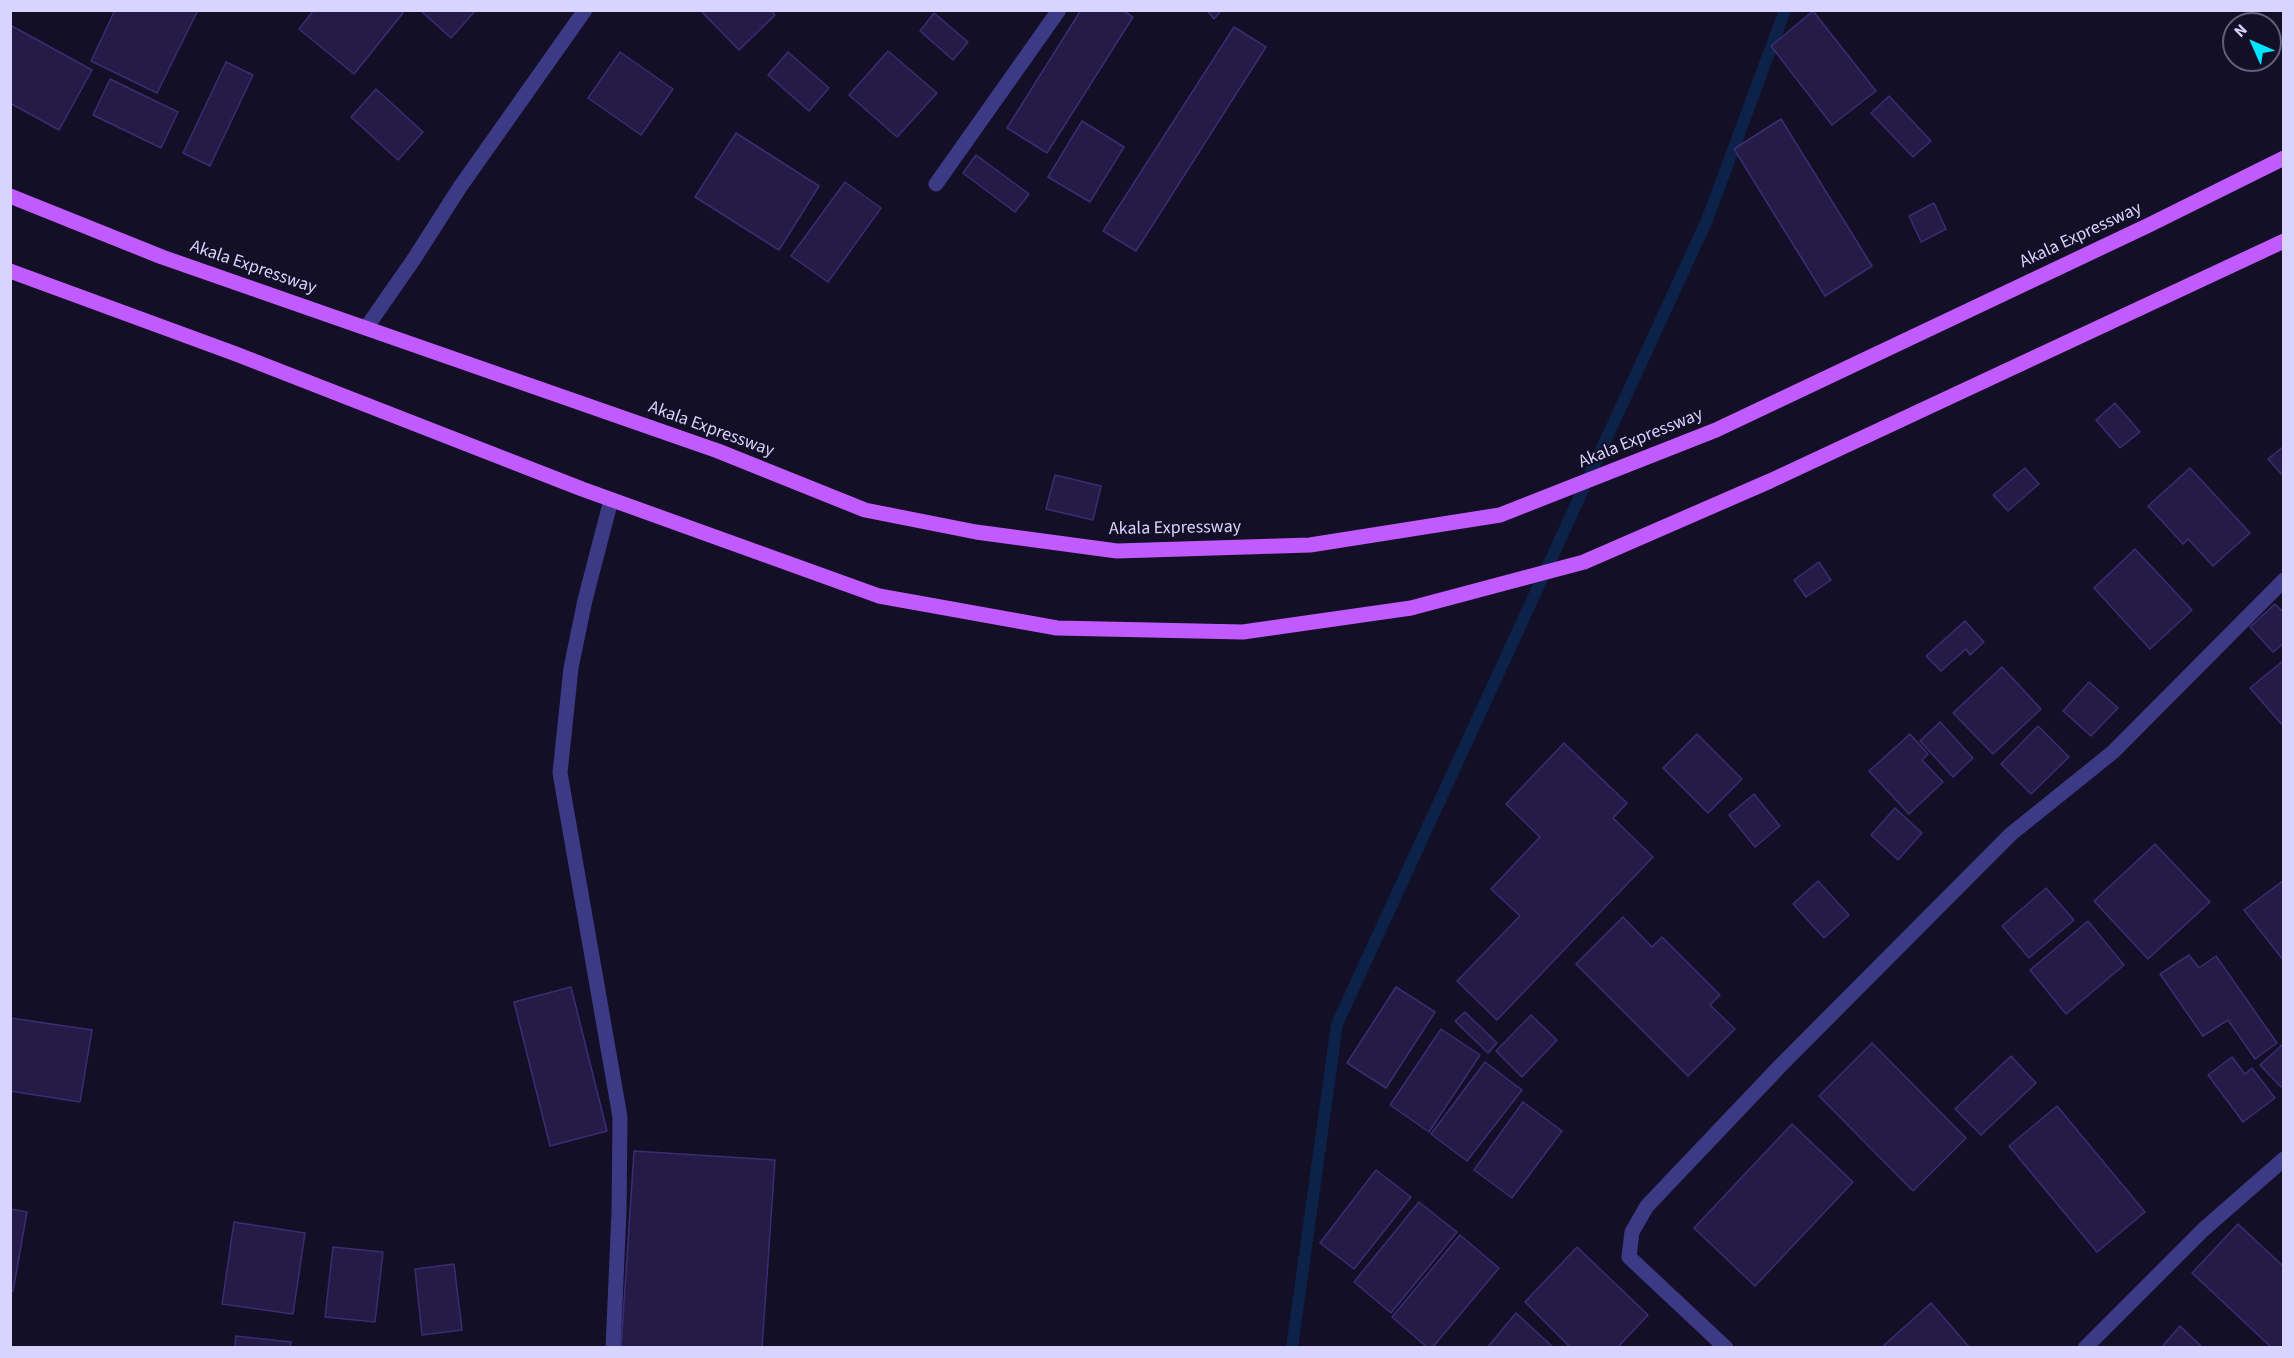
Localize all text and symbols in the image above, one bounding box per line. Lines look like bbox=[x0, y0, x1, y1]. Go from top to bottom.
north arrow bbox=[2222, 12, 2282, 72]
text: N bbox=[2229, 19, 2252, 42]
street label: Akala Expressway bbox=[2017, 198, 2145, 274]
street label: Akala Expressway bbox=[187, 236, 319, 300]
street label: Akala Expressway bbox=[645, 397, 777, 463]
street label: Akala Expressway bbox=[1576, 404, 1706, 474]
street label: Akala Expressway bbox=[1109, 517, 1241, 541]

